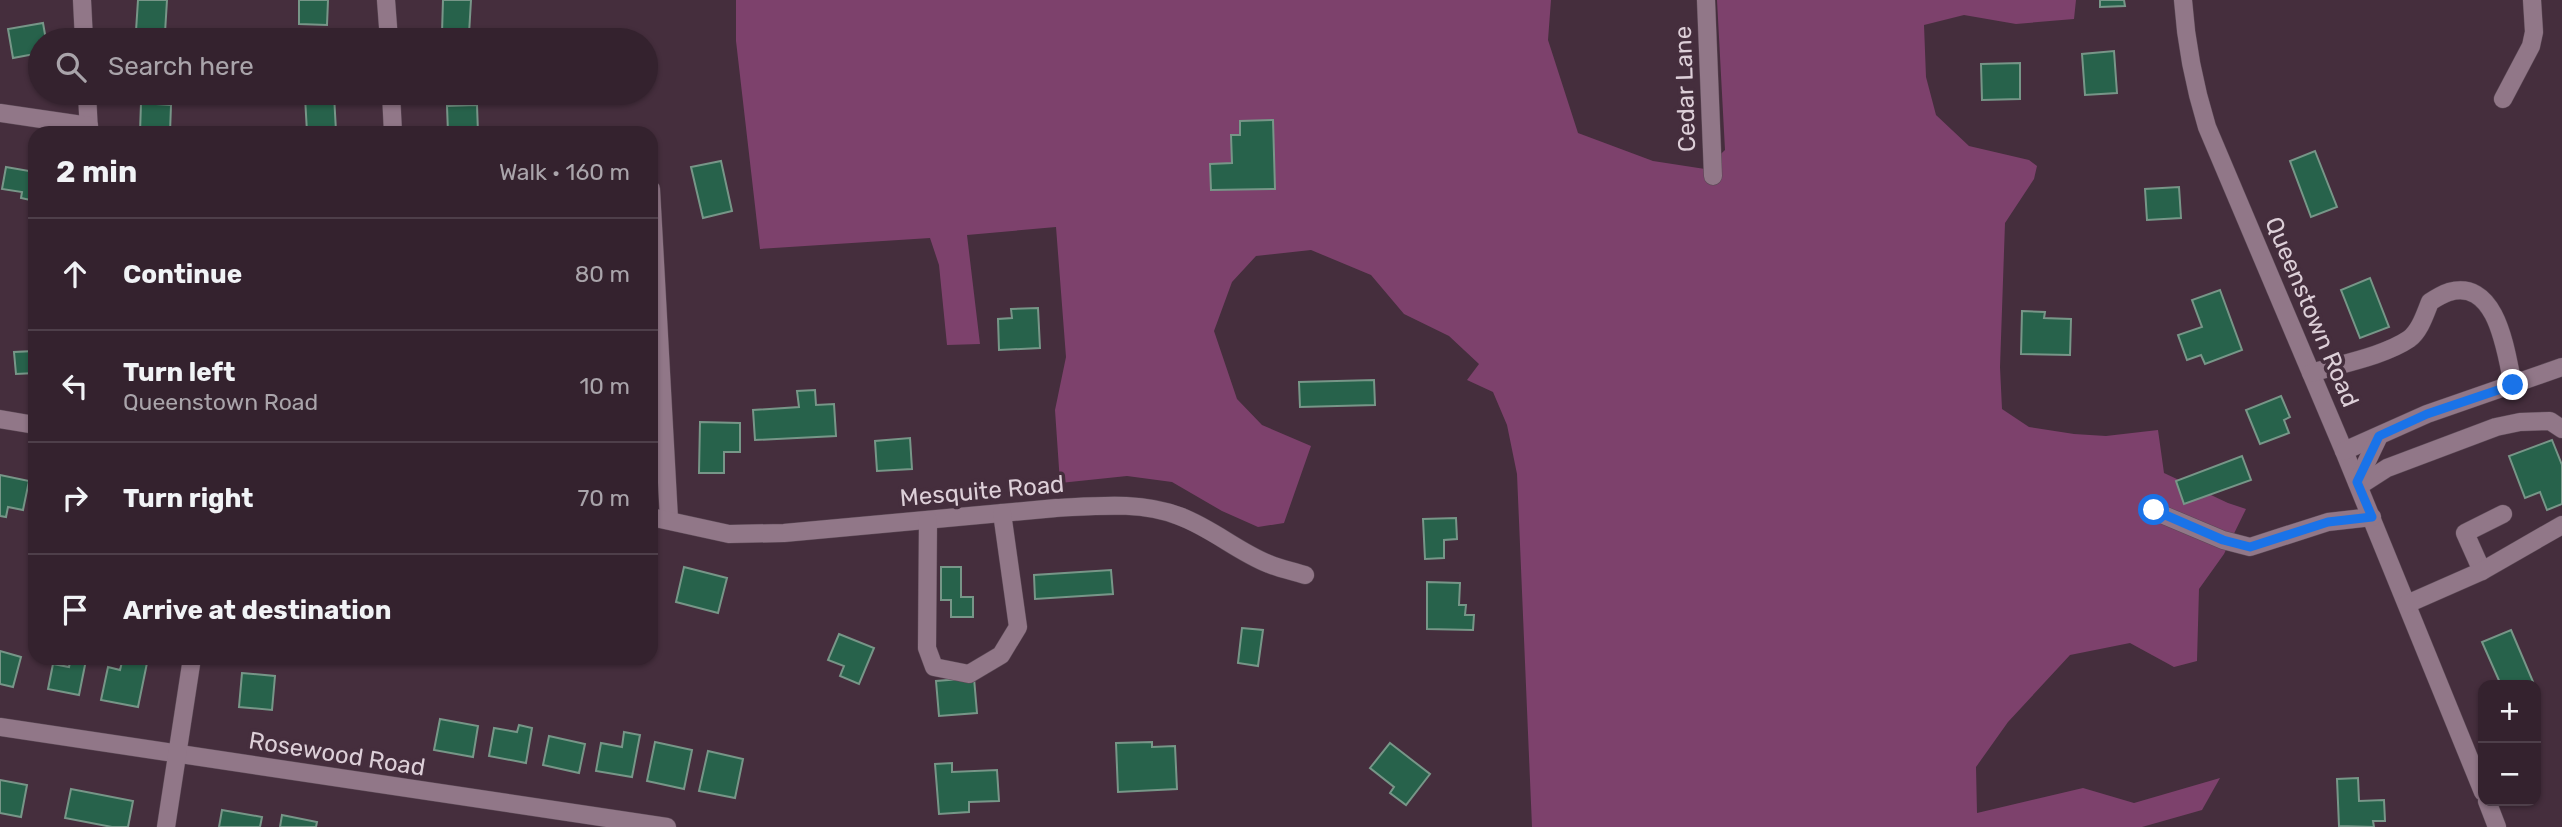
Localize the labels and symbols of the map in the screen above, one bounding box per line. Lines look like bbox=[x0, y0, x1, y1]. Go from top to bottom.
street label: Cedar Lane bbox=[1669, 25, 1701, 153]
street label: Queenstown Road bbox=[2259, 213, 2365, 411]
route end bbox=[2497, 369, 2528, 400]
street label: Mesquite Road bbox=[899, 470, 1065, 512]
route start bbox=[2138, 494, 2169, 525]
street label: Rosewood Road bbox=[247, 726, 427, 782]

